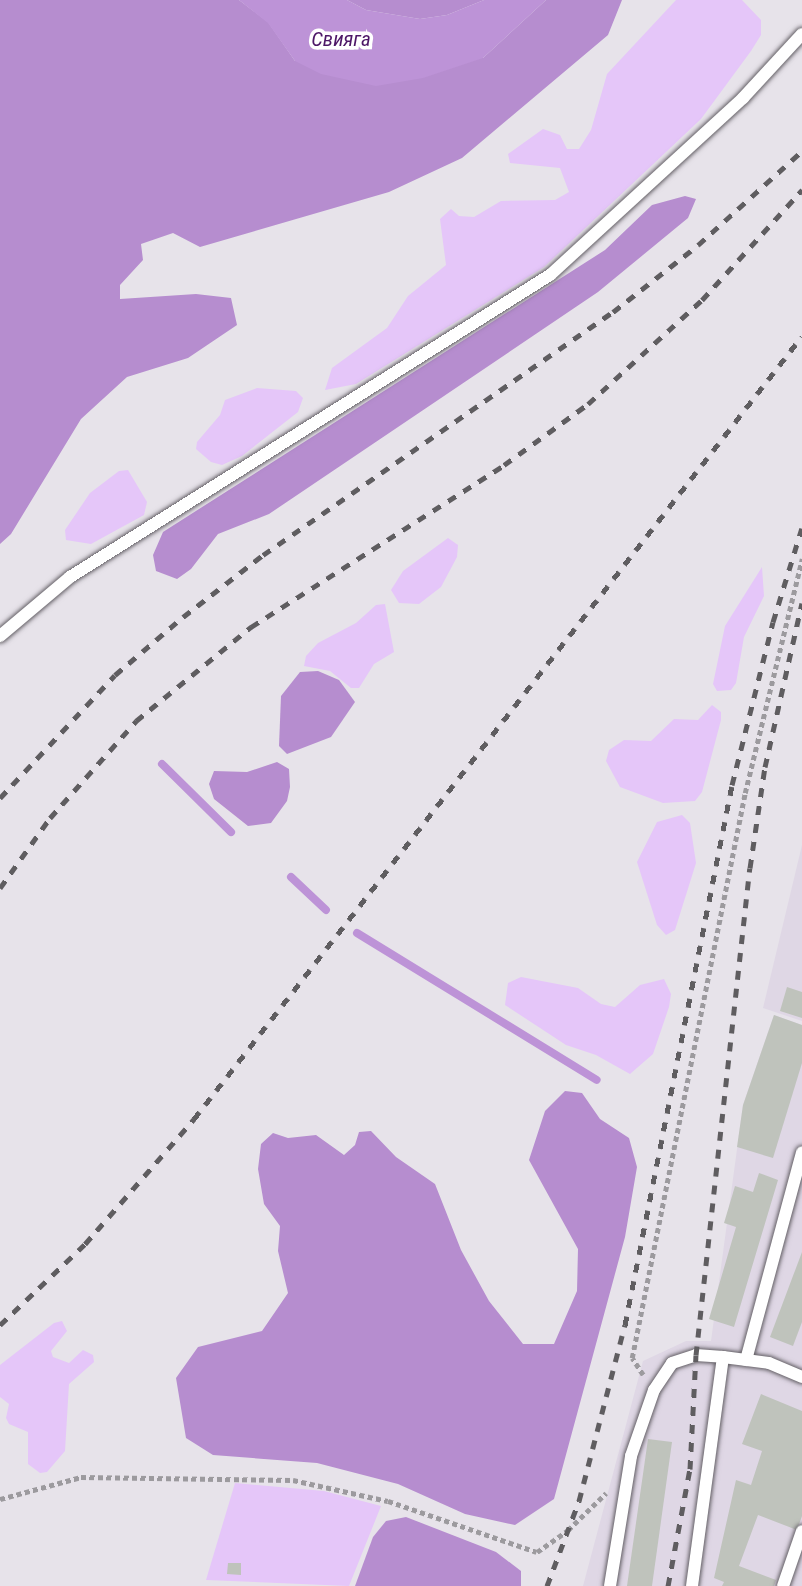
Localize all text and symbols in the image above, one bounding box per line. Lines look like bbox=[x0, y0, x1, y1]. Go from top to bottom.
water label: Свияга bbox=[311, 26, 371, 52]

